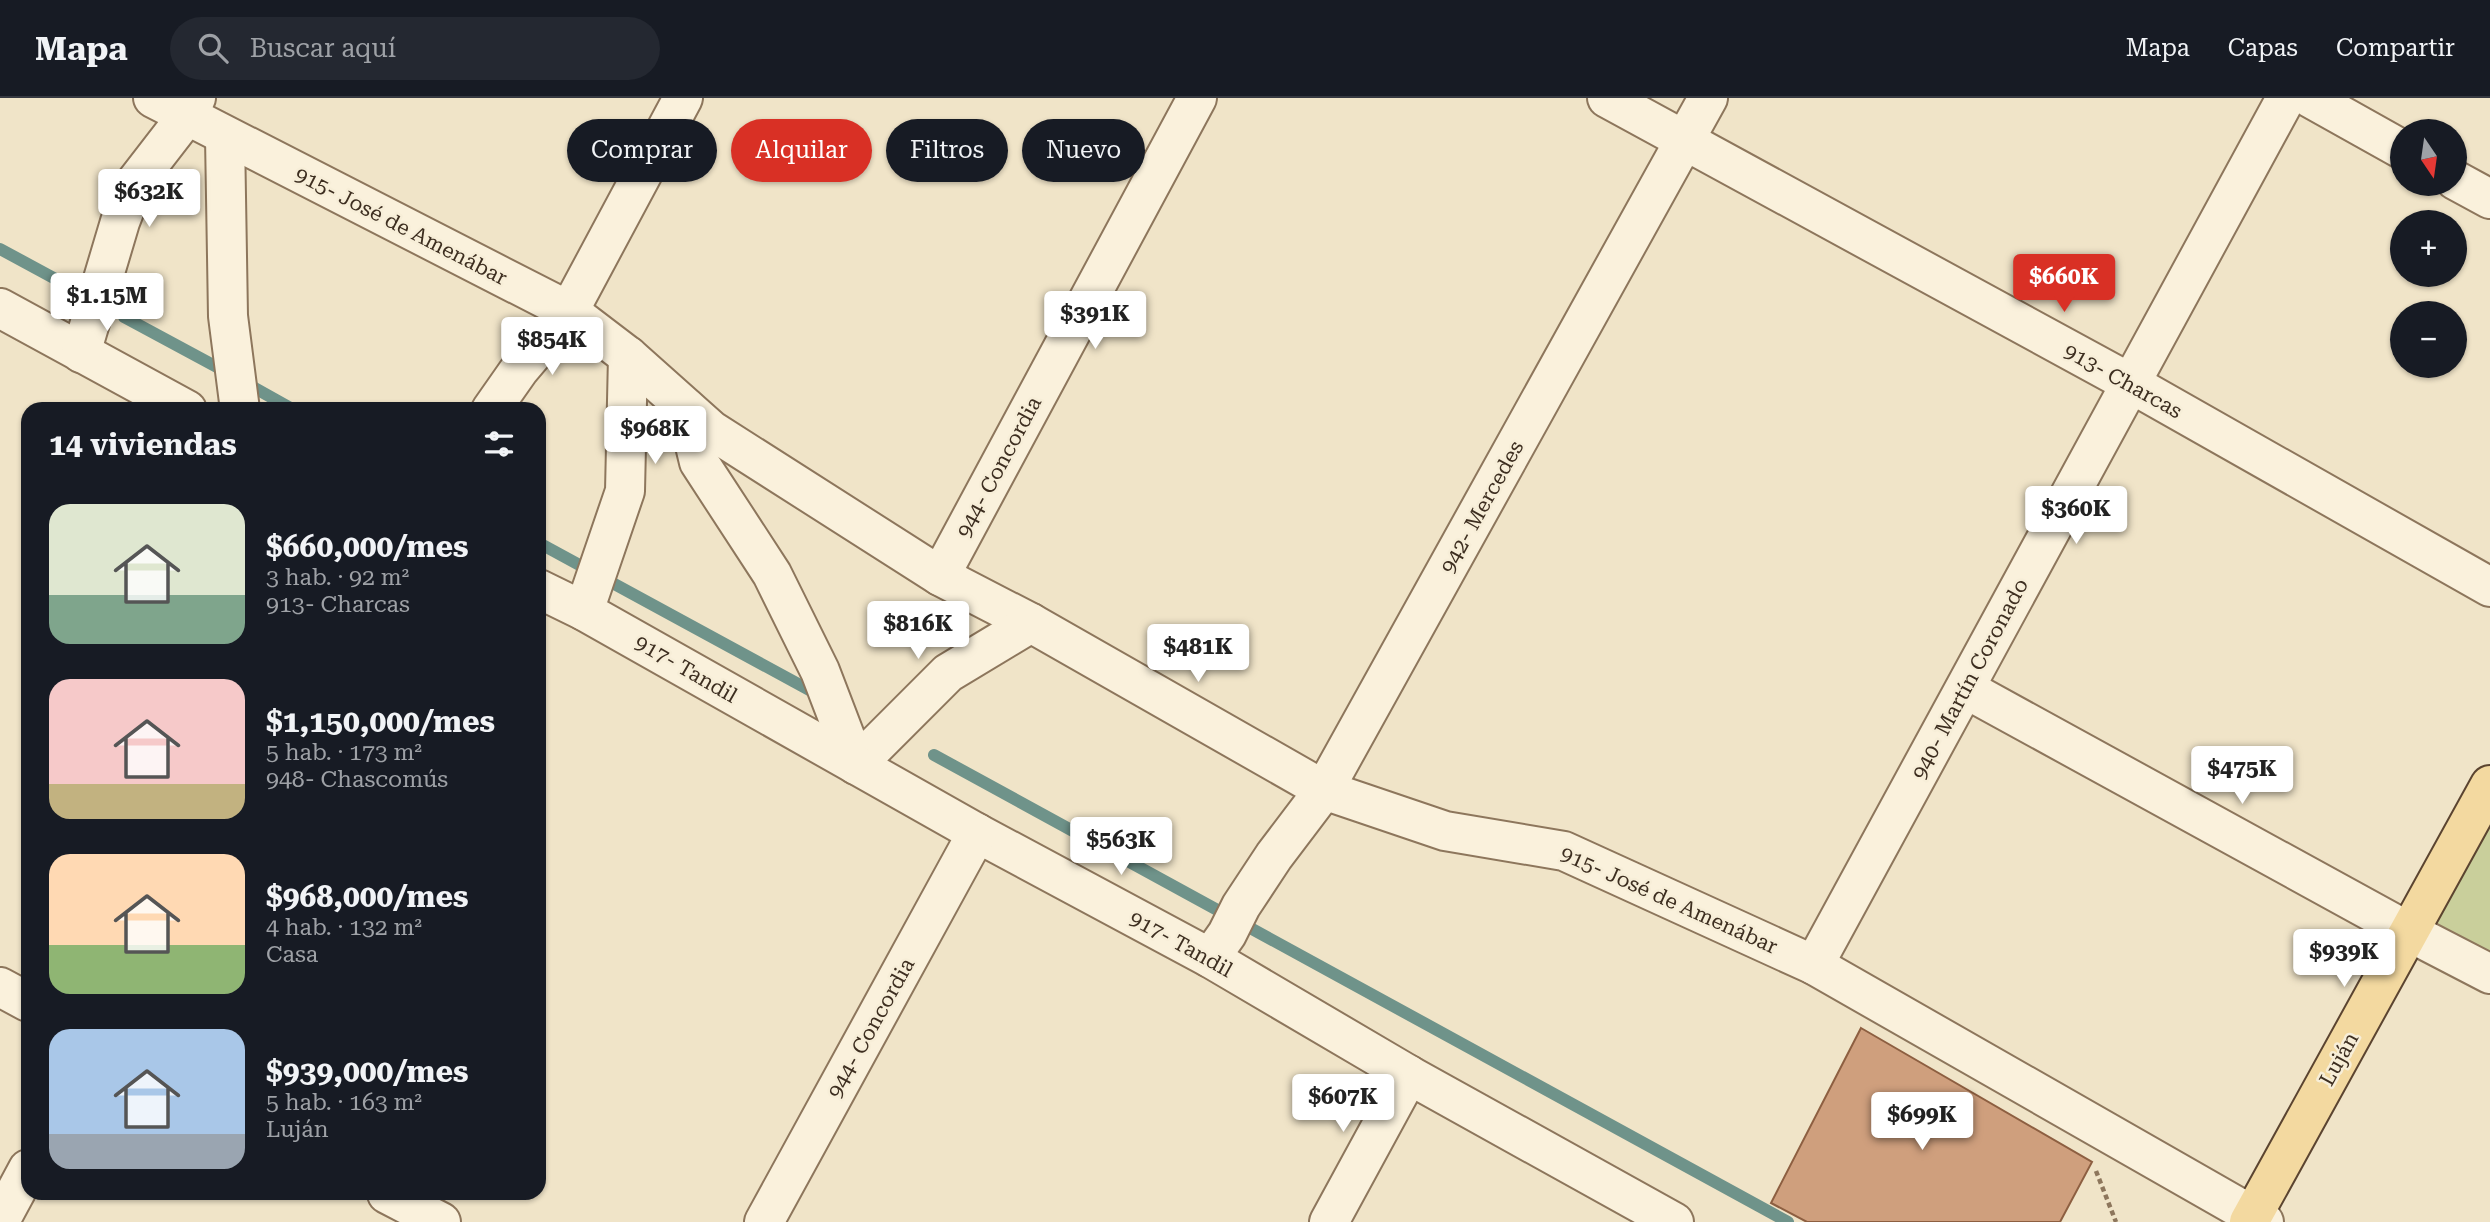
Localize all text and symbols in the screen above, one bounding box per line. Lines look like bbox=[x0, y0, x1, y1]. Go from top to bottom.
search box bbox=[170, 17, 660, 80]
text: Mapa bbox=[35, 29, 128, 68]
icon: search bbox=[194, 29, 232, 67]
text: Buscar aquí bbox=[250, 33, 396, 63]
text: Mapa bbox=[2126, 34, 2190, 62]
text: Capas bbox=[2228, 34, 2298, 62]
text: Compartir bbox=[2336, 34, 2455, 62]
chip: Comprar bbox=[567, 119, 717, 182]
chip: Alquilar bbox=[731, 119, 872, 182]
chip: Filtros bbox=[886, 119, 1008, 182]
chip: Nuevo bbox=[1022, 119, 1145, 182]
north arrow bbox=[2390, 119, 2468, 196]
map controls bbox=[2390, 119, 2467, 378]
street label: 915- José de Amenábar bbox=[291, 162, 511, 290]
pin: $632K bbox=[100, 170, 198, 229]
text: $632K bbox=[114, 178, 184, 205]
button: + bbox=[2390, 210, 2467, 287]
pin: $660K bbox=[2015, 254, 2113, 314]
text: $660K bbox=[2029, 263, 2099, 290]
pin: $1.15M bbox=[50, 274, 164, 333]
text: $1.15M bbox=[67, 282, 147, 309]
pin: $391K bbox=[1046, 292, 1144, 351]
text: $391K bbox=[1060, 300, 1130, 327]
button: − bbox=[2390, 301, 2467, 378]
pin: $854K bbox=[503, 317, 601, 377]
text: $854K bbox=[517, 326, 587, 353]
street label: 913- Charcas bbox=[2060, 339, 2186, 423]
street label: 944- Concordia bbox=[952, 392, 1047, 542]
pin: $968K bbox=[606, 406, 704, 466]
text: $968K bbox=[620, 415, 690, 442]
icon: filters bbox=[480, 425, 518, 463]
text: 14 viviendas bbox=[49, 427, 237, 462]
street label: 942- Mercedes bbox=[1436, 436, 1528, 578]
pin: $360K bbox=[2027, 486, 2125, 546]
text: $360K bbox=[2041, 495, 2111, 522]
text: $660,000/mes bbox=[266, 529, 469, 564]
icon: home bbox=[105, 532, 189, 616]
text: 3 hab. · 92 m² bbox=[266, 564, 409, 591]
street label: 940- Martín Coronado bbox=[1907, 575, 2033, 783]
text: 913- Charcas bbox=[266, 591, 410, 618]
pin: $816K bbox=[869, 602, 967, 661]
text: $816K bbox=[883, 610, 953, 637]
pin: $481K bbox=[1149, 624, 1247, 684]
street label: 917- Tandil bbox=[631, 630, 742, 708]
text: $481K bbox=[1163, 633, 1233, 660]
text: $1,150,000/mes bbox=[266, 704, 495, 739]
icon: home bbox=[105, 707, 189, 791]
text: 5 hab. · 173 m² bbox=[266, 739, 422, 766]
pin: $475K bbox=[2193, 746, 2291, 806]
text: $475K bbox=[2207, 755, 2277, 782]
text: 948- Chascomús bbox=[266, 766, 448, 793]
pin: $563K bbox=[1072, 818, 1170, 877]
text: $563K bbox=[1086, 826, 1156, 853]
street label: 915- José de Amenábar bbox=[1557, 841, 1782, 959]
text: $968,000/mes bbox=[266, 879, 469, 914]
icon: home bbox=[105, 882, 189, 966]
street label: 917- Tandil bbox=[1125, 906, 1237, 982]
text: 4 hab. · 132 m² bbox=[266, 914, 422, 941]
pin: $939K bbox=[2295, 930, 2393, 989]
text: $939K bbox=[2309, 938, 2379, 965]
text: Casa bbox=[266, 941, 318, 968]
street label: 944- Concordia bbox=[823, 953, 920, 1102]
street label: Luján bbox=[2315, 1028, 2364, 1090]
text: $939,000/mes bbox=[266, 1054, 469, 1089]
icon: home bbox=[105, 1057, 189, 1141]
pin: $607K bbox=[1294, 1074, 1392, 1134]
text: $607K bbox=[1308, 1083, 1378, 1110]
text: 5 hab. · 163 m² bbox=[266, 1089, 422, 1116]
pin: $699K bbox=[1873, 1093, 1971, 1152]
text: $699K bbox=[1887, 1101, 1957, 1128]
text: Luján bbox=[266, 1116, 329, 1143]

